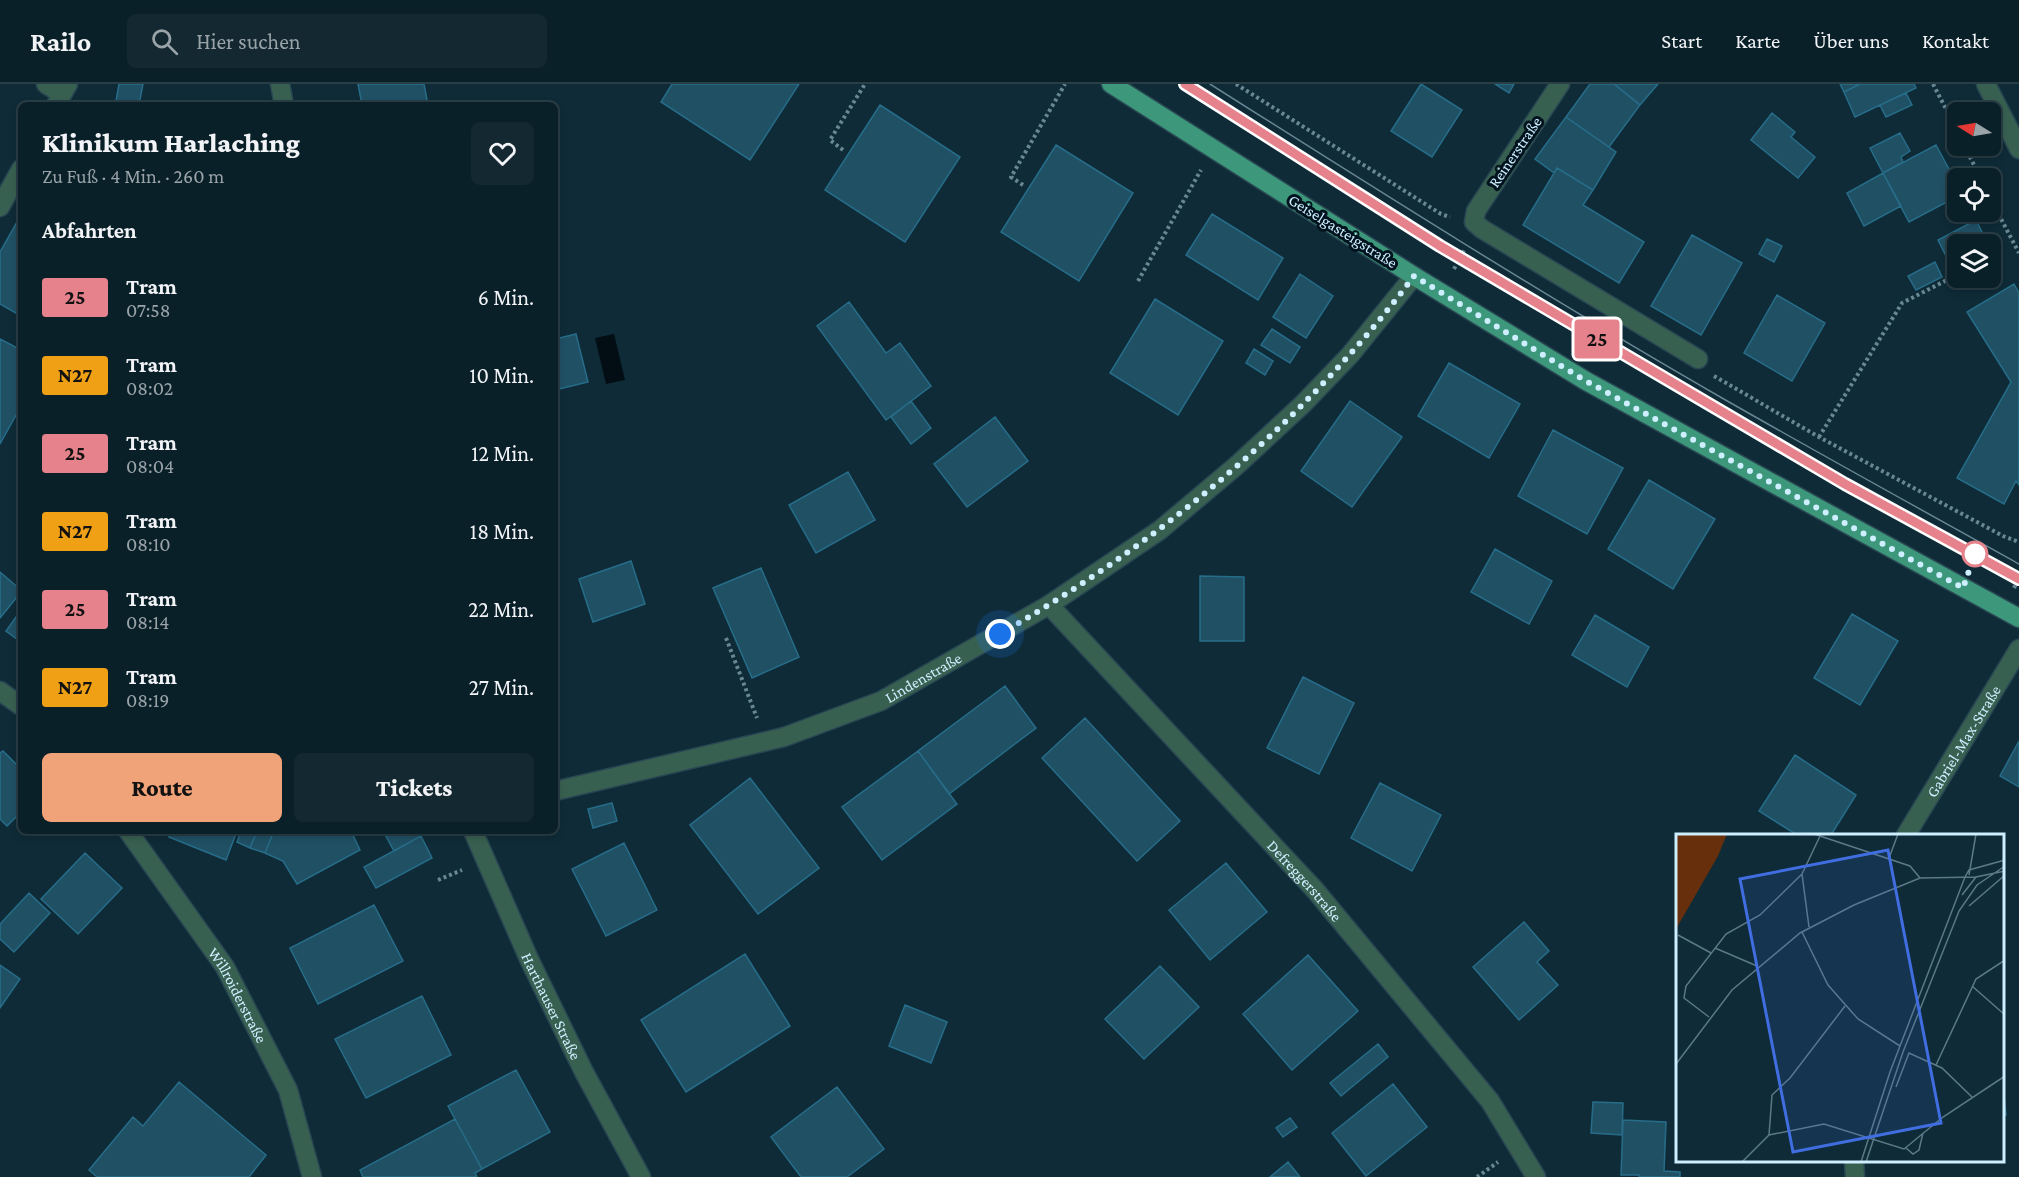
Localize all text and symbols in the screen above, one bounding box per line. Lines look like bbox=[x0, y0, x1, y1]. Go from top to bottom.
search box bbox=[127, 14, 547, 68]
icon: search bbox=[148, 25, 181, 58]
text: Railo bbox=[30, 26, 91, 57]
text: Hier suchen bbox=[196, 29, 301, 54]
text: Start bbox=[1661, 29, 1702, 53]
text: Karte bbox=[1735, 29, 1780, 53]
text: Über uns bbox=[1813, 29, 1889, 53]
text: Kontakt bbox=[1922, 29, 1989, 53]
north arrow bbox=[1947, 102, 2001, 156]
map controls bbox=[1947, 102, 2001, 288]
street label: Reinerstraße bbox=[1485, 114, 1545, 190]
button: heart bbox=[471, 122, 534, 185]
text: Klinikum Harlaching bbox=[42, 127, 300, 158]
text: Zu Fuß · 4 Min. · 260 m bbox=[42, 165, 224, 187]
button: locate bbox=[1947, 168, 2001, 222]
street label: Geiselgasteigstraße bbox=[1285, 191, 1400, 272]
text: Abfahrten bbox=[42, 218, 137, 243]
button: layers bbox=[1947, 234, 2001, 288]
text: Tram bbox=[126, 274, 177, 299]
text: 25 bbox=[65, 285, 86, 309]
text: 6 Min. bbox=[478, 285, 534, 310]
text: 07:58 bbox=[126, 299, 171, 321]
line badge: 25 bbox=[1570, 320, 1624, 358]
text: 25 bbox=[1587, 327, 1608, 351]
text: Tram bbox=[126, 352, 177, 377]
text: N27 bbox=[58, 363, 92, 387]
text: 10 Min. bbox=[469, 363, 534, 388]
text: 08:02 bbox=[126, 377, 173, 399]
text: Tram bbox=[126, 430, 177, 455]
text: 25 bbox=[65, 441, 86, 465]
text: 12 Min. bbox=[471, 441, 534, 466]
text: 08:04 bbox=[126, 455, 174, 477]
text: Tram bbox=[126, 508, 177, 533]
text: N27 bbox=[58, 519, 92, 543]
text: 18 Min. bbox=[470, 519, 534, 544]
text: 08:10 bbox=[126, 533, 171, 555]
unlabelled marker bbox=[1962, 541, 1988, 567]
text: Tram bbox=[126, 586, 177, 611]
text: 25 bbox=[65, 597, 86, 621]
text: 22 Min. bbox=[468, 597, 534, 622]
text: 08:14 bbox=[126, 611, 170, 633]
your location bbox=[985, 619, 1015, 649]
street label: Lindenstraße bbox=[882, 649, 964, 706]
text: Tram bbox=[126, 664, 177, 689]
text: N27 bbox=[58, 675, 92, 699]
text: 27 Min. bbox=[469, 675, 534, 700]
street label: Gabriel-Max-Straße bbox=[1923, 682, 2004, 800]
text: 08:19 bbox=[126, 689, 169, 711]
button: Route bbox=[42, 753, 282, 822]
button: Tickets bbox=[294, 753, 534, 822]
inset map bbox=[1676, 834, 2004, 1162]
street label: Defreggerstraße bbox=[1264, 836, 1346, 924]
street label: Willroiderstraße bbox=[205, 944, 271, 1046]
street label: Harthauser Straße bbox=[519, 950, 585, 1062]

